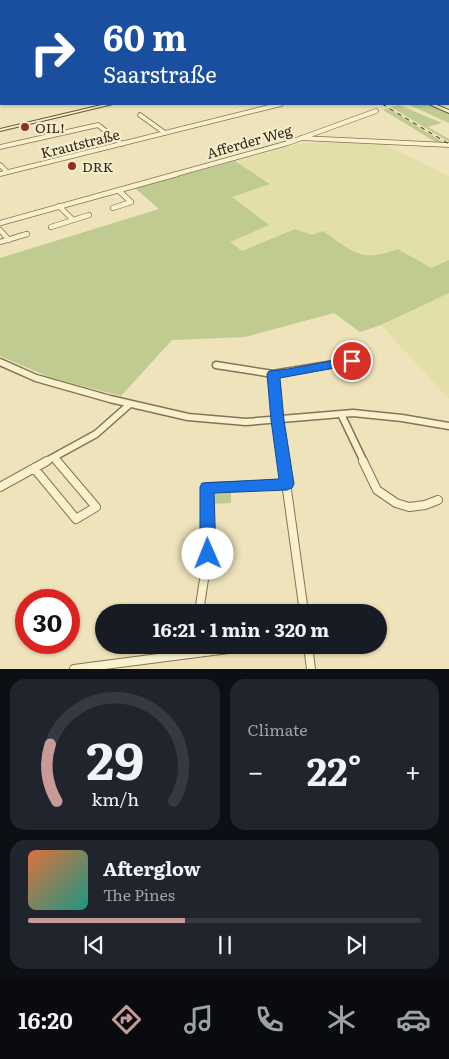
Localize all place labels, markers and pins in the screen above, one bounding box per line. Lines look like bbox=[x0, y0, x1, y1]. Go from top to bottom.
place label: OIL! bbox=[35, 117, 65, 137]
marker: OIL! bbox=[19, 121, 31, 133]
place label: DRK bbox=[82, 156, 114, 176]
marker: DRK bbox=[66, 160, 78, 172]
pin bbox=[331, 340, 373, 382]

